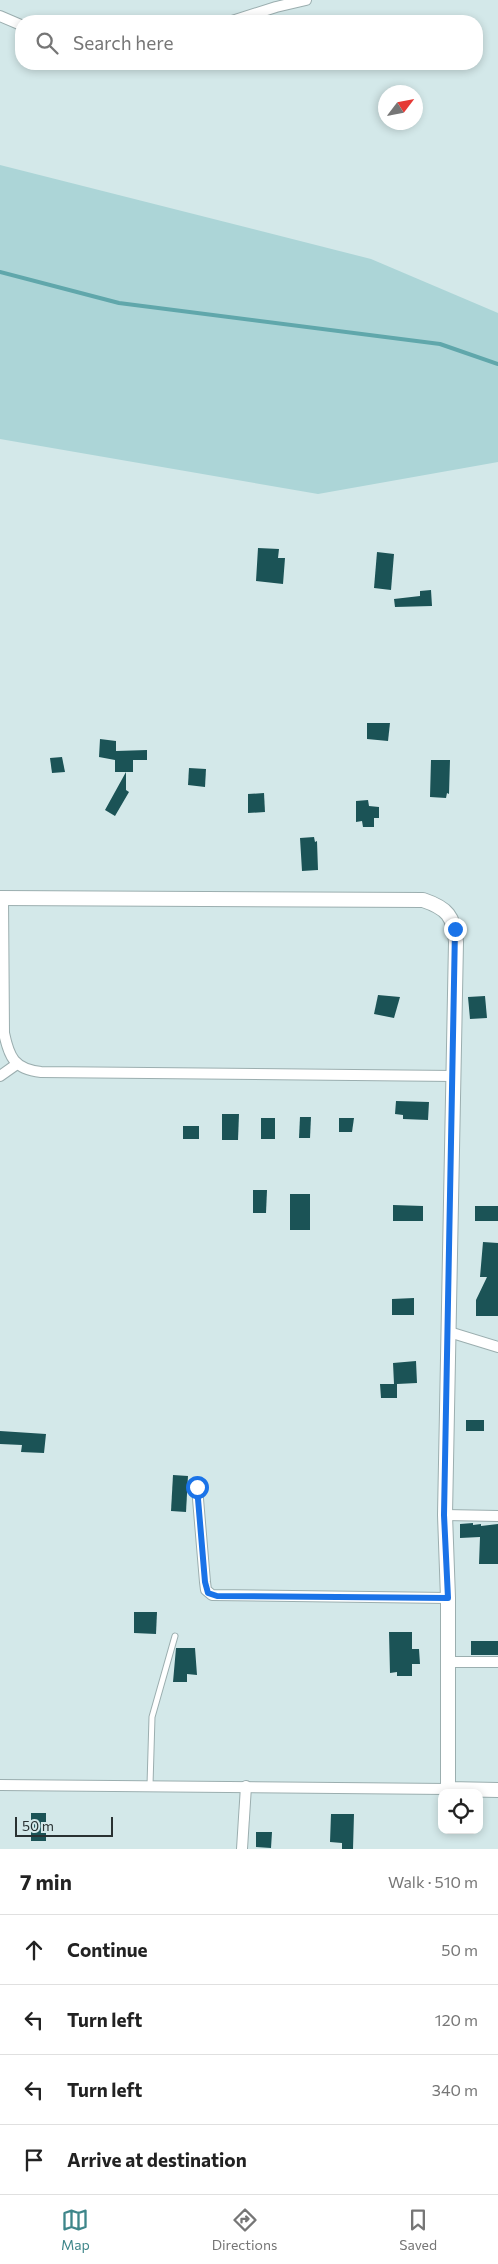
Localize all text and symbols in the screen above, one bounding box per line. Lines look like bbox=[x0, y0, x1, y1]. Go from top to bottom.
search box bbox=[15, 15, 483, 70]
icon: search bbox=[33, 29, 61, 57]
text: Search here bbox=[73, 31, 173, 54]
north arrow bbox=[378, 85, 423, 130]
route end bbox=[444, 918, 467, 941]
route start bbox=[186, 1476, 209, 1499]
map controls bbox=[438, 1789, 483, 1834]
button: locate bbox=[438, 1789, 483, 1834]
scale bar bbox=[15, 1814, 112, 1837]
text: 50 m bbox=[22, 1817, 54, 1834]
text: 7 min bbox=[20, 1869, 72, 1894]
text: Walk · 510 m bbox=[388, 1872, 478, 1891]
icon: ahead bbox=[20, 1936, 48, 1964]
text: Continue bbox=[67, 1938, 147, 1961]
text: 50 m bbox=[441, 1940, 478, 1959]
icon: left bbox=[20, 2006, 48, 2034]
text: Turn left bbox=[67, 2008, 142, 2031]
text: 120 m bbox=[435, 2010, 478, 2029]
icon: left bbox=[20, 2076, 48, 2104]
text: Turn left bbox=[67, 2078, 142, 2101]
text: 340 m bbox=[432, 2080, 478, 2099]
icon: arrive bbox=[20, 2146, 48, 2174]
text: Arrive at destination bbox=[67, 2148, 247, 2171]
tab: Map bbox=[61, 2206, 90, 2253]
tab: Directions bbox=[212, 2206, 277, 2253]
tab: Saved bbox=[399, 2206, 437, 2253]

